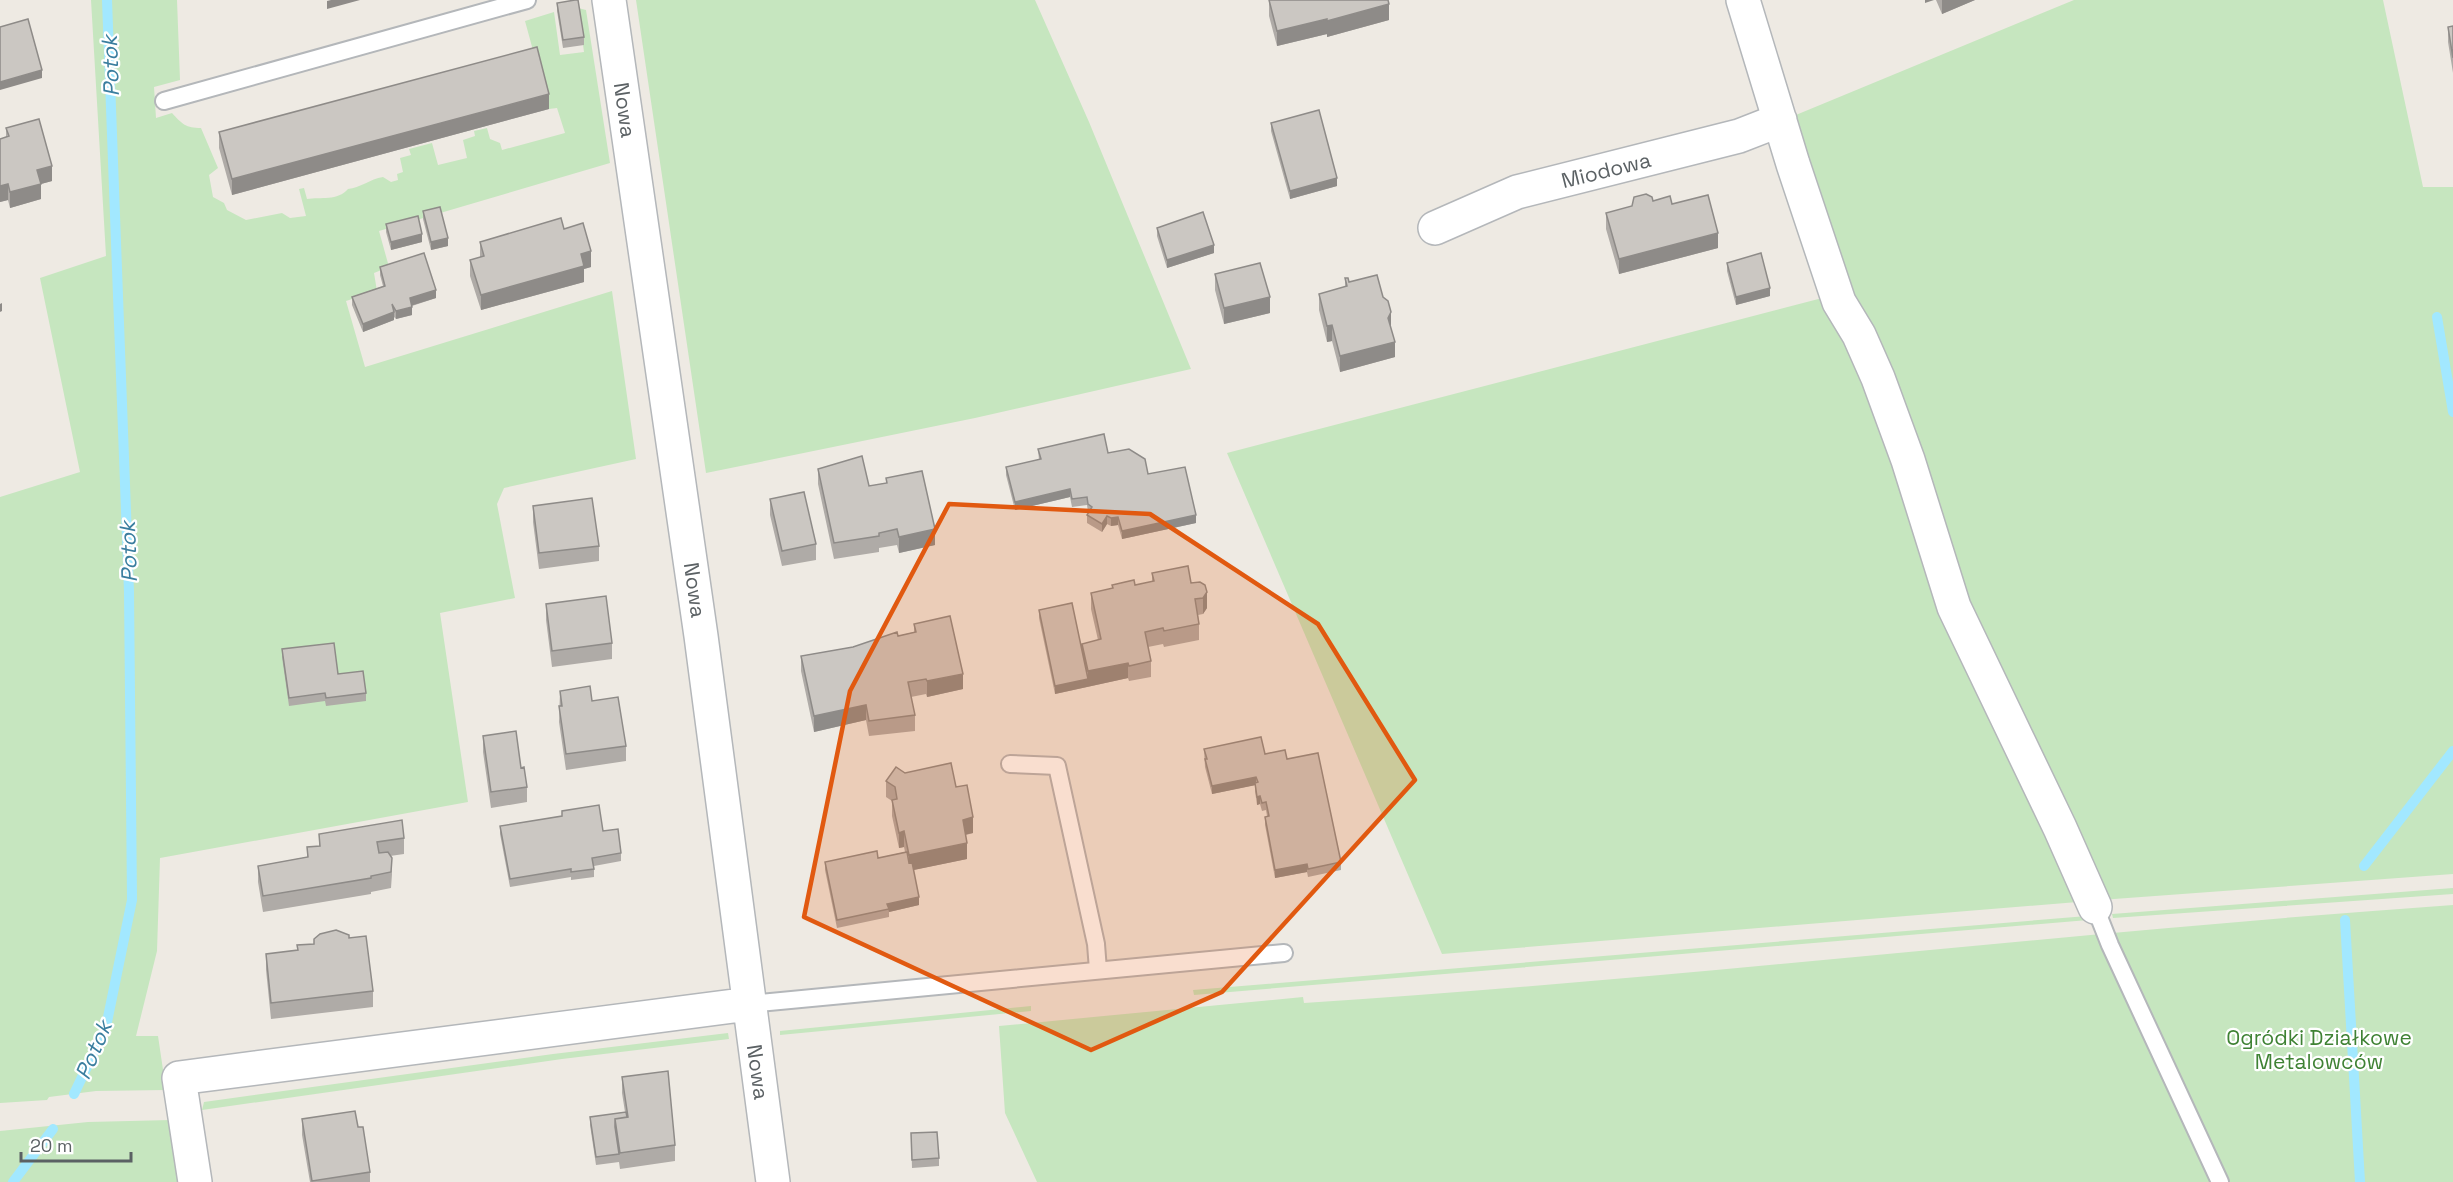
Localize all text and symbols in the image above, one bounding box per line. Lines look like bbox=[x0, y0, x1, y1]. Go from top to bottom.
water label: Potok bbox=[95, 33, 125, 97]
street label: Nowa bbox=[608, 81, 642, 139]
street label: Miodowa bbox=[1558, 146, 1654, 194]
water label: Potok bbox=[113, 519, 143, 583]
street label: Nowa bbox=[678, 561, 712, 619]
water label: Potok bbox=[68, 1014, 119, 1084]
park label: Ogródki Działkowe Metalowców bbox=[2226, 1024, 2412, 1075]
street label: Nowa bbox=[741, 1043, 775, 1101]
scale bar bbox=[21, 1125, 130, 1163]
text: 20 m bbox=[30, 1134, 73, 1157]

